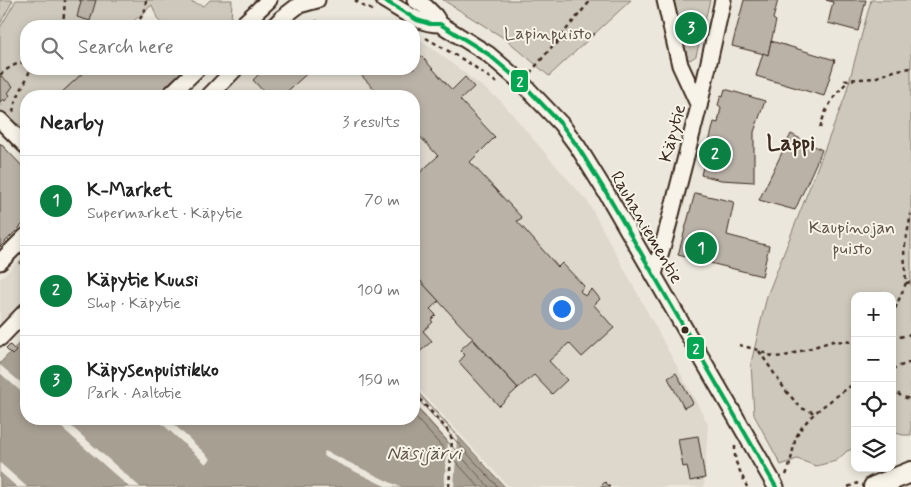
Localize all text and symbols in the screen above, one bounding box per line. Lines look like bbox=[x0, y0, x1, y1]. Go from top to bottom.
pin: 3 bbox=[675, 9, 707, 47]
search box bbox=[20, 20, 420, 75]
park label: Lapinpuisto bbox=[504, 22, 592, 46]
icon: search bbox=[38, 34, 66, 62]
text: Search here bbox=[78, 35, 174, 60]
line badge: 2 bbox=[510, 69, 529, 93]
text: 2 bbox=[517, 73, 524, 91]
street label: Käpytie bbox=[654, 102, 692, 165]
text: Nearby bbox=[40, 109, 104, 137]
text: 3 results bbox=[342, 112, 400, 133]
district label: Lappi bbox=[767, 130, 815, 158]
pin: 2 bbox=[699, 135, 731, 173]
street label: Rauhaniementie bbox=[604, 167, 688, 288]
text: K-Market bbox=[87, 178, 172, 203]
text: 1 bbox=[52, 190, 60, 211]
text: 70 m bbox=[364, 190, 400, 211]
text: Supermarket · Käpytie bbox=[87, 203, 243, 224]
park label: Kaupinojan puisto bbox=[809, 216, 895, 261]
pin: 1 bbox=[685, 229, 717, 267]
text: Käpytie Kuusi bbox=[87, 268, 198, 293]
text: 2 bbox=[52, 280, 60, 301]
text: 100 m bbox=[357, 280, 400, 301]
map controls bbox=[851, 292, 896, 472]
button: + bbox=[851, 292, 896, 337]
text: Shop · Käpytie bbox=[87, 293, 181, 314]
your location bbox=[549, 296, 575, 322]
unlabelled marker bbox=[680, 325, 690, 335]
line badge: 2 bbox=[686, 336, 705, 360]
button: − bbox=[851, 337, 896, 382]
text: 2 bbox=[693, 340, 700, 358]
text: Käpysenpuistikko bbox=[87, 358, 219, 383]
text: 3 bbox=[52, 370, 60, 391]
text: 150 m bbox=[358, 370, 400, 391]
button: locate bbox=[851, 382, 896, 427]
text: Park · Aaltotie bbox=[87, 383, 182, 404]
button: layers bbox=[851, 427, 896, 472]
water label: Näsijärvi bbox=[387, 441, 463, 466]

